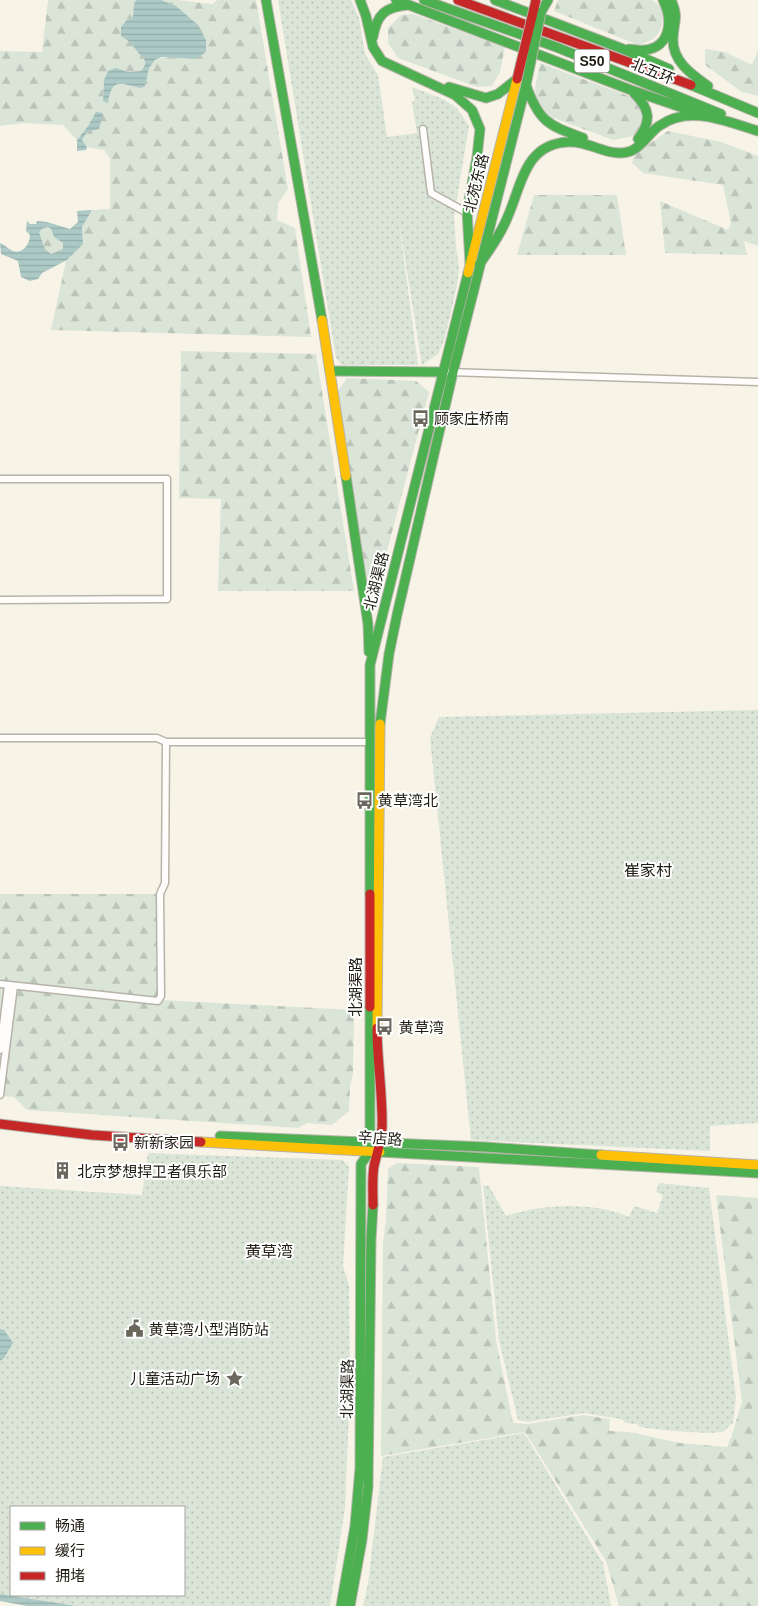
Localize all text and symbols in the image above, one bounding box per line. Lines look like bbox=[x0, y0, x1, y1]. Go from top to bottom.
road number: S50 bbox=[574, 49, 610, 72]
street label: 北五环 bbox=[629, 55, 677, 87]
street label: 北苑东路 bbox=[460, 152, 492, 214]
bus stop icon: 顾家庄桥南 bbox=[410, 408, 430, 428]
place label: 顾家庄桥南 bbox=[434, 410, 509, 427]
street label: 北湖渠路 bbox=[360, 550, 392, 612]
bus stop icon: 黄草湾北 bbox=[354, 790, 374, 810]
place label: 黄草湾北 bbox=[378, 792, 438, 809]
district label: 崔家村 bbox=[624, 862, 672, 879]
street label: 北湖渠路 bbox=[347, 957, 364, 1017]
bus stop icon: 黄草湾 bbox=[375, 1017, 395, 1037]
place label: 黄草湾 bbox=[399, 1019, 444, 1036]
street label: 辛店路 bbox=[357, 1128, 403, 1148]
bus stop icon: 新新家园 bbox=[110, 1132, 130, 1152]
place label: 新新家园 bbox=[134, 1134, 194, 1151]
building icon: 北京梦想捍卫者俱乐部 bbox=[53, 1161, 73, 1181]
place label: 北京梦想捍卫者俱乐部 bbox=[77, 1163, 227, 1180]
district label: 黄草湾 bbox=[245, 1243, 293, 1260]
public building icon: 黄草湾小型消防站 bbox=[125, 1319, 145, 1339]
place label: 黄草湾小型消防站 bbox=[149, 1321, 269, 1338]
street label: 北湖渠路 bbox=[338, 1359, 356, 1419]
place icon: 儿童活动广场 bbox=[224, 1368, 244, 1388]
place label: 儿童活动广场 bbox=[130, 1370, 220, 1387]
legend bbox=[10, 1506, 185, 1596]
text: 畅通 bbox=[55, 1517, 85, 1534]
text: 缓行 bbox=[55, 1542, 85, 1559]
text: 拥堵 bbox=[55, 1567, 85, 1584]

